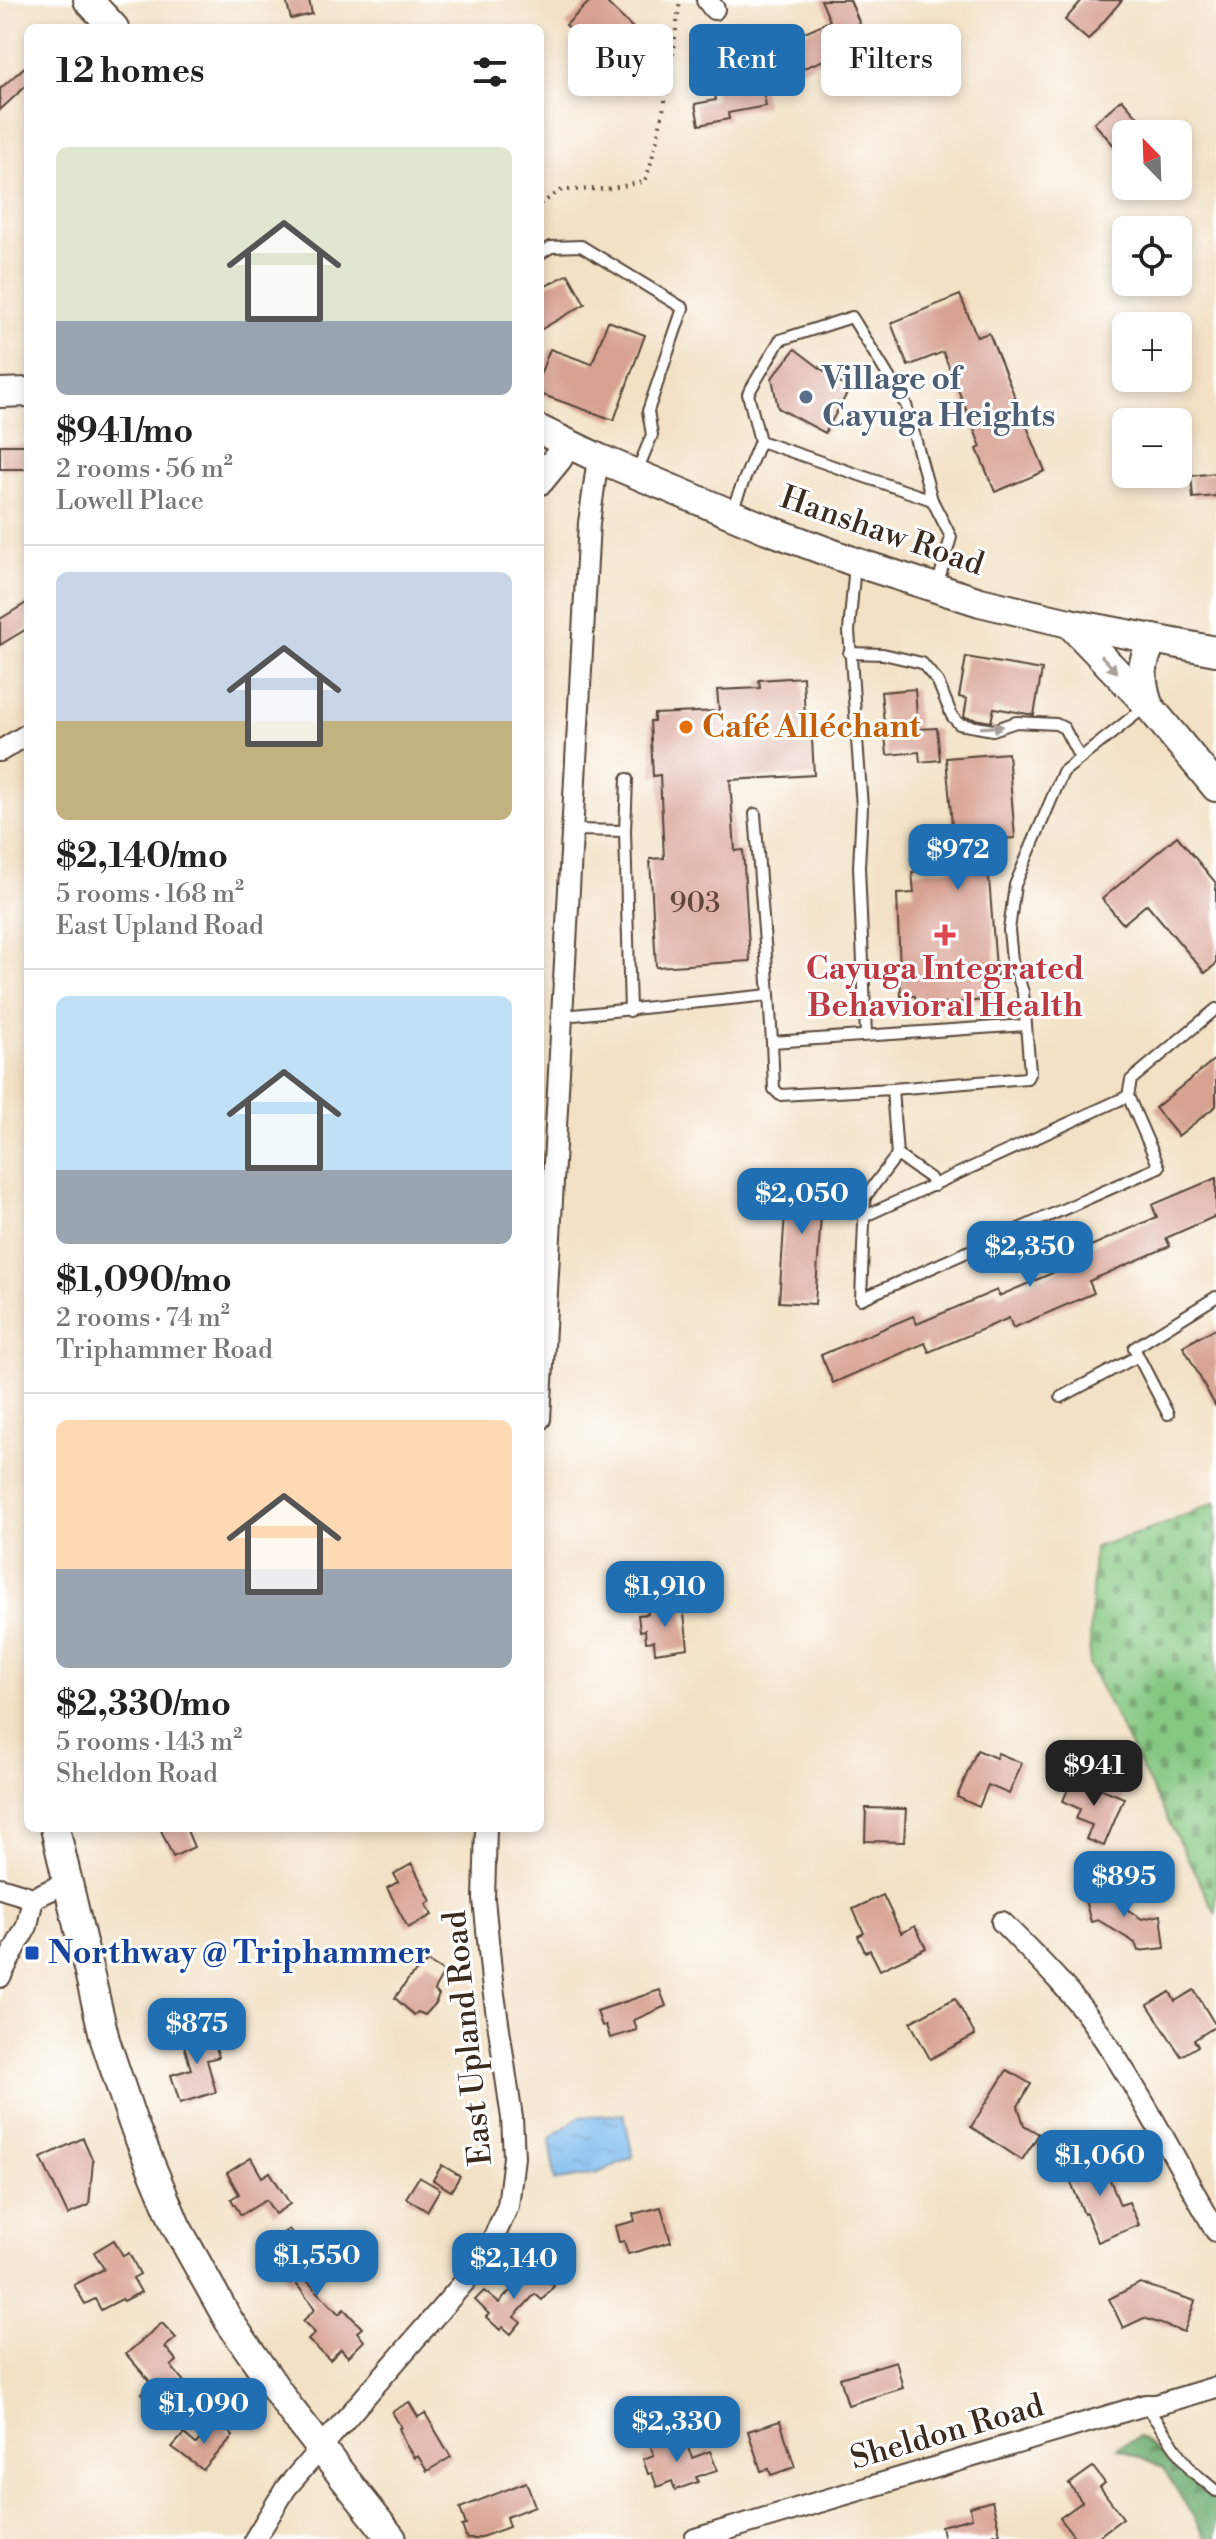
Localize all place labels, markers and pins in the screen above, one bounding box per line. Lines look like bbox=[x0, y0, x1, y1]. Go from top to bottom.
place label: Village of Cayuga Heights bbox=[821, 359, 1055, 436]
marker: Village of Cayuga Heights bbox=[797, 388, 815, 406]
place label: Café Alléchant bbox=[702, 707, 921, 747]
marker: Café Alléchant bbox=[677, 718, 695, 736]
pin: $972 bbox=[911, 824, 1005, 892]
marker: Cayuga Integrated Behavioral Health bbox=[934, 924, 956, 946]
place label: Cayuga Integrated Behavioral Health bbox=[806, 949, 1084, 1026]
pin: $2,050 bbox=[737, 1168, 867, 1236]
pin: $2,350 bbox=[965, 1221, 1095, 1289]
pin: $1,910 bbox=[600, 1561, 730, 1629]
pin: $941 bbox=[1047, 1740, 1141, 1808]
pin: $895 bbox=[1077, 1851, 1171, 1919]
place label: Northway @ Triphammer bbox=[48, 1933, 431, 1973]
marker: Northway @ Triphammer bbox=[23, 1944, 41, 1962]
pin: $875 bbox=[150, 1998, 244, 2066]
pin: $1,060 bbox=[1035, 2130, 1165, 2198]
pin: $1,550 bbox=[252, 2230, 382, 2298]
pin: $2,140 bbox=[449, 2233, 579, 2301]
pin: $1,090 bbox=[139, 2378, 269, 2446]
pin: $2,330 bbox=[612, 2396, 742, 2464]

